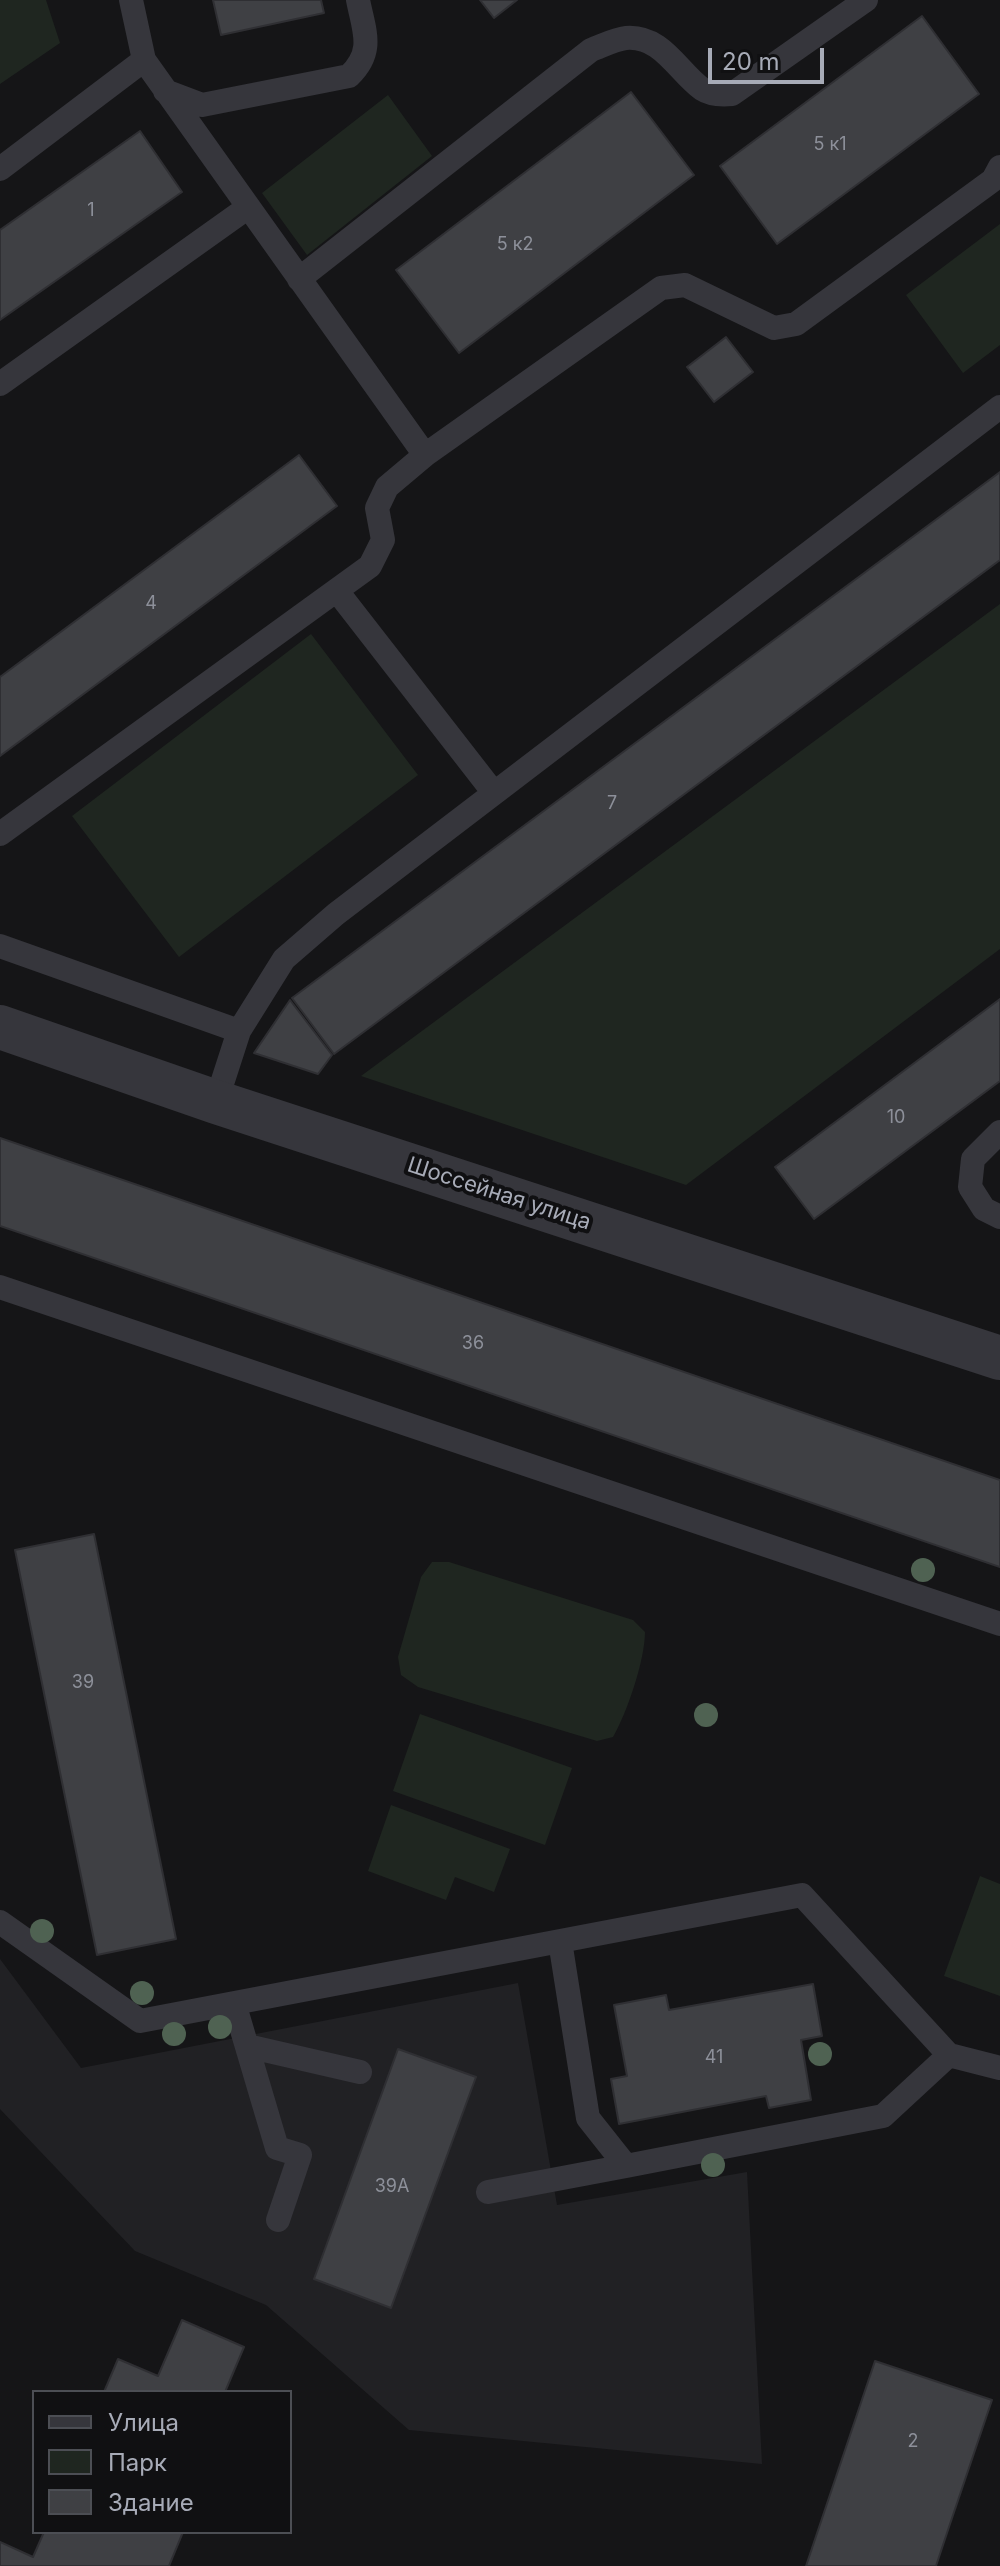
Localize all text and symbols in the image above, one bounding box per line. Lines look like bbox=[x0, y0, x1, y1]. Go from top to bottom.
scale bar bbox=[712, 32, 828, 82]
text: 20 m bbox=[722, 47, 780, 76]
house number: 5 к1 bbox=[813, 134, 847, 156]
house number: 1 bbox=[87, 200, 95, 222]
house number: 5 к2 bbox=[497, 234, 533, 256]
house number: 4 bbox=[145, 593, 157, 615]
house number: 7 bbox=[607, 793, 617, 815]
house number: 10 bbox=[887, 1107, 905, 1129]
street label: Шоссейная улица bbox=[404, 1152, 594, 1236]
house number: 36 bbox=[462, 1333, 484, 1355]
house number: 39 bbox=[72, 1672, 94, 1694]
house number: 41 bbox=[705, 2047, 723, 2069]
house number: 39А bbox=[375, 2176, 409, 2198]
legend bbox=[32, 2390, 292, 2534]
text: Улица bbox=[108, 2408, 179, 2437]
house number: 2 bbox=[908, 2431, 918, 2453]
text: Парк bbox=[108, 2448, 167, 2477]
text: Здание bbox=[108, 2488, 194, 2517]

